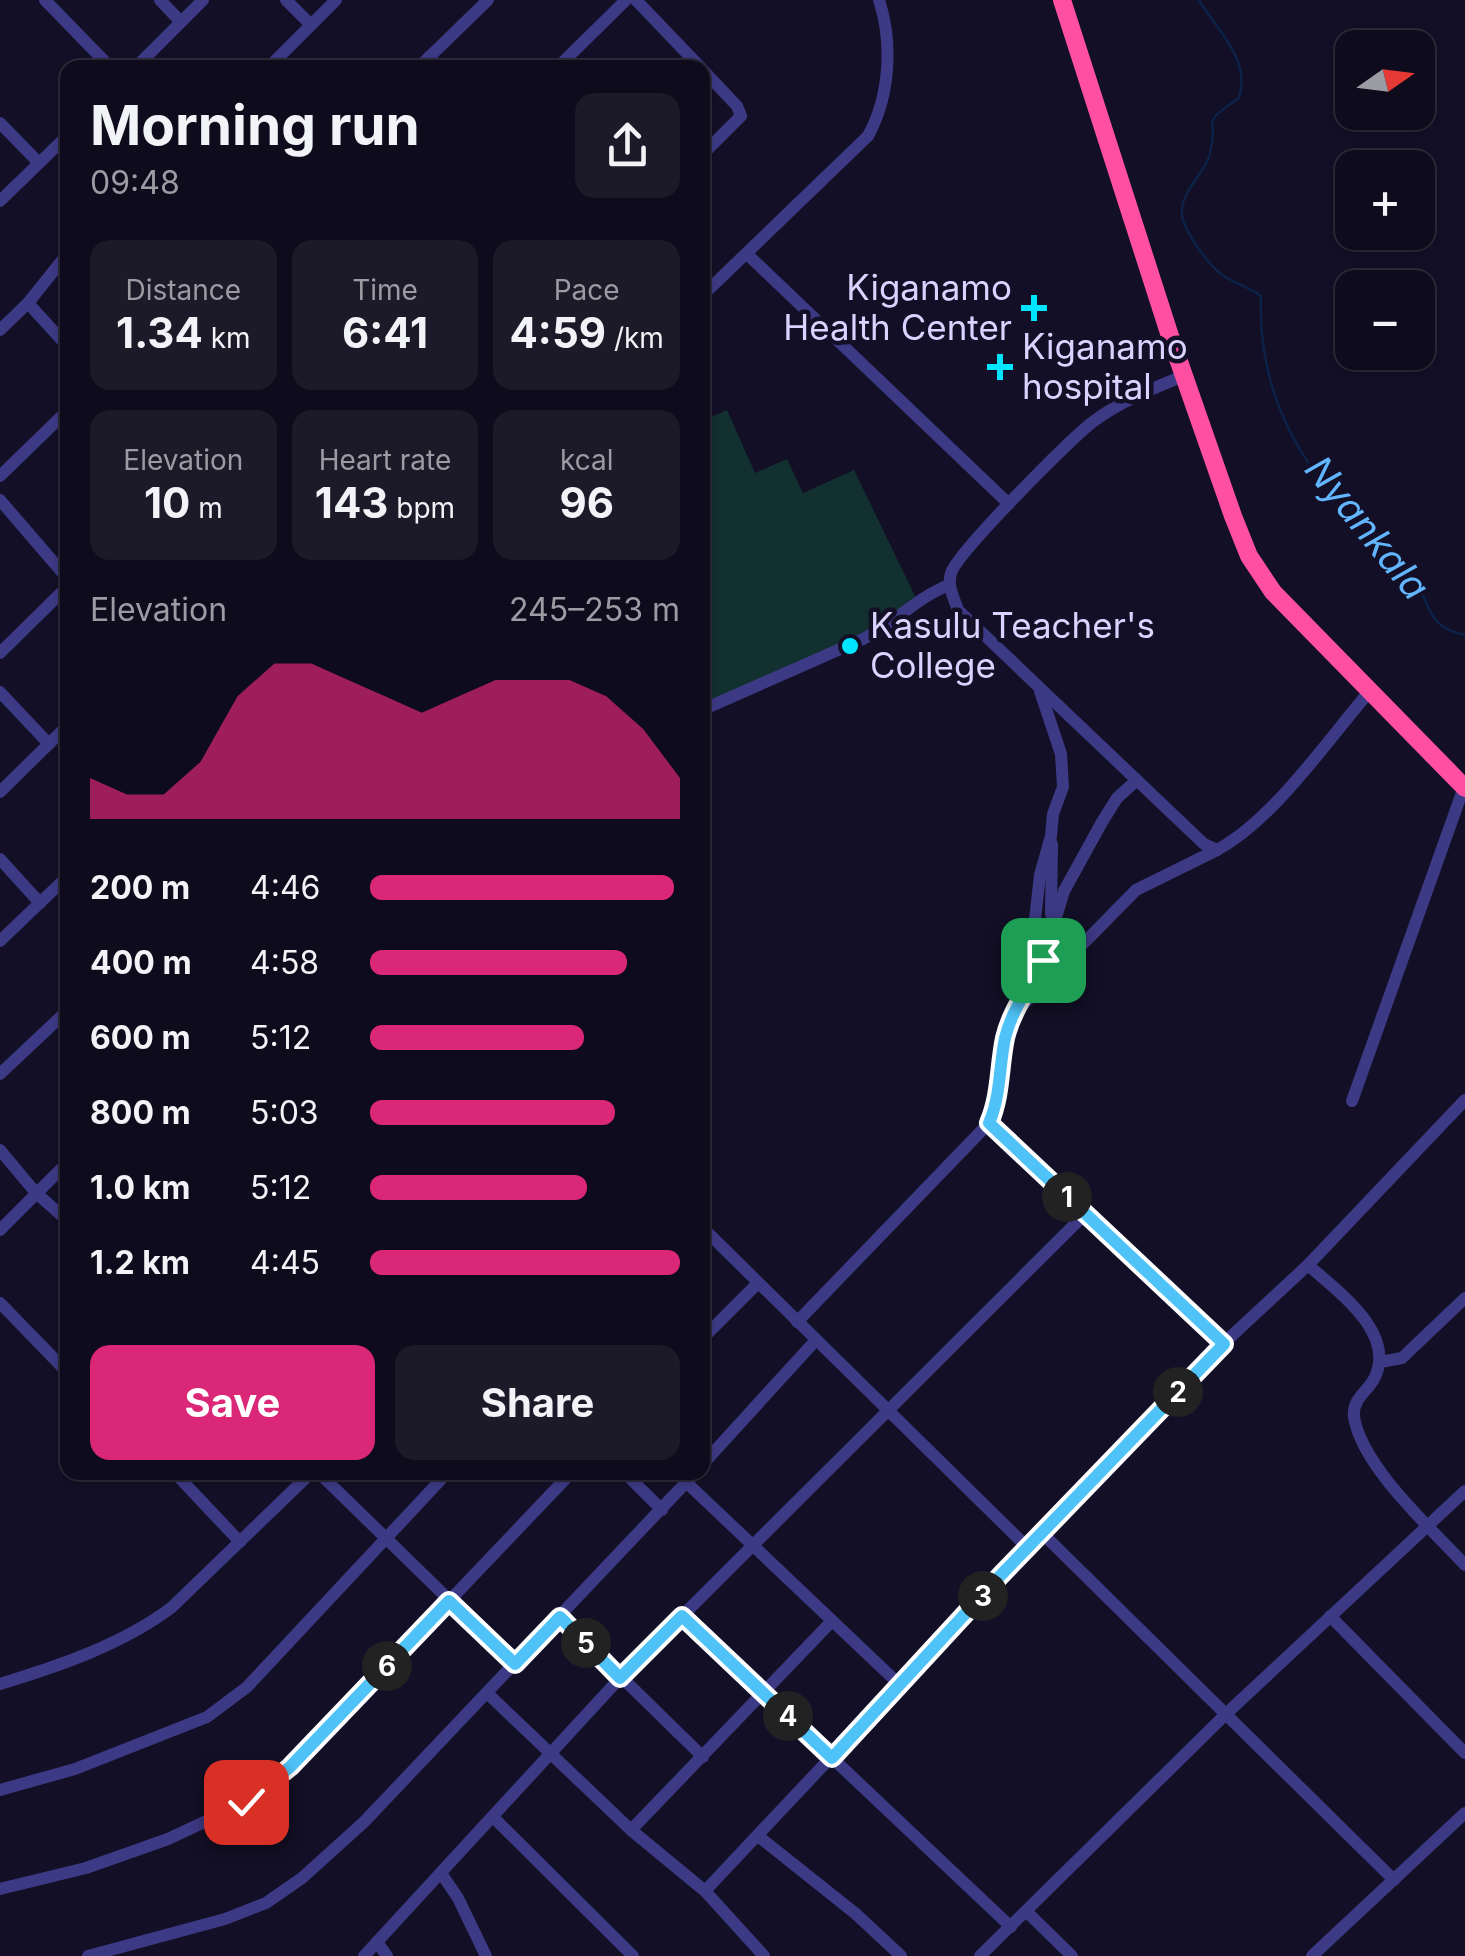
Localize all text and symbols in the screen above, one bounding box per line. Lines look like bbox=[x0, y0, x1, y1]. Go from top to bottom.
north arrow bbox=[1335, 30, 1435, 130]
map controls bbox=[1335, 30, 1435, 370]
text: Morning run bbox=[90, 92, 420, 158]
button: share bbox=[575, 93, 680, 198]
button: + bbox=[1335, 150, 1435, 250]
text: 09:48 bbox=[90, 163, 180, 202]
place label: Kiganamo Health Center bbox=[783, 266, 1012, 348]
button: − bbox=[1335, 270, 1435, 370]
text: Distance bbox=[126, 273, 241, 307]
text: Time bbox=[352, 273, 418, 307]
text: Pace bbox=[554, 273, 620, 307]
marker: Kiganamo Health Center bbox=[1021, 295, 1047, 321]
text: 1.34 bbox=[116, 307, 203, 358]
text: 6:41 bbox=[342, 307, 428, 358]
text: 4:59 bbox=[509, 307, 606, 358]
text: km bbox=[203, 321, 251, 355]
text: /km bbox=[606, 321, 664, 355]
place label: Kiganamo hospital bbox=[1022, 325, 1188, 407]
marker: Kiganamo hospital bbox=[987, 354, 1013, 380]
text: Elevation bbox=[123, 443, 243, 477]
text: Heart rate bbox=[319, 443, 451, 477]
text: kcal bbox=[560, 443, 613, 477]
water label: Nyankala bbox=[1296, 446, 1439, 608]
text: 10 bbox=[144, 477, 190, 528]
text: 143 bbox=[315, 477, 388, 528]
text: 96 bbox=[559, 477, 614, 528]
text: m bbox=[190, 491, 223, 525]
text: bpm bbox=[388, 491, 455, 525]
text: Elevation bbox=[90, 590, 227, 629]
text: 245–253 m bbox=[509, 590, 680, 629]
place label: Kasulu Teacher's College bbox=[870, 604, 1155, 686]
marker: Kasulu Teacher's College bbox=[839, 635, 861, 657]
text: 200 m bbox=[90, 868, 190, 907]
text: 4:46 bbox=[250, 868, 320, 907]
pin bbox=[1001, 918, 1086, 1003]
icon: arrive bbox=[1016, 933, 1071, 988]
text: 400 m bbox=[90, 943, 192, 982]
text: 4:58 bbox=[250, 943, 319, 982]
text: 600 m bbox=[90, 1018, 191, 1057]
text: 5:12 bbox=[250, 1018, 311, 1057]
text: 800 m bbox=[90, 1093, 191, 1132]
text: 5:03 bbox=[250, 1093, 319, 1132]
text: 1.0 km bbox=[90, 1168, 190, 1207]
text: 5:12 bbox=[250, 1168, 311, 1207]
pin: 1 bbox=[1042, 1172, 1092, 1222]
text: 1 bbox=[1061, 1180, 1073, 1214]
text: 1.2 km bbox=[90, 1243, 190, 1282]
text: 4:45 bbox=[250, 1243, 320, 1282]
button: Save bbox=[90, 1345, 375, 1460]
button: Share bbox=[395, 1345, 680, 1460]
pin: 2 bbox=[1153, 1367, 1203, 1417]
text: 2 bbox=[1169, 1375, 1187, 1409]
pin: 3 bbox=[958, 1571, 1008, 1621]
text: 3 bbox=[974, 1579, 992, 1613]
pin: 5 bbox=[561, 1618, 611, 1668]
text: 5 bbox=[577, 1626, 595, 1660]
pin: 6 bbox=[362, 1641, 412, 1691]
text: 6 bbox=[378, 1649, 396, 1683]
pin: 4 bbox=[763, 1691, 813, 1741]
text: 4 bbox=[779, 1699, 797, 1733]
pin bbox=[204, 1760, 289, 1845]
icon: check bbox=[219, 1775, 274, 1830]

